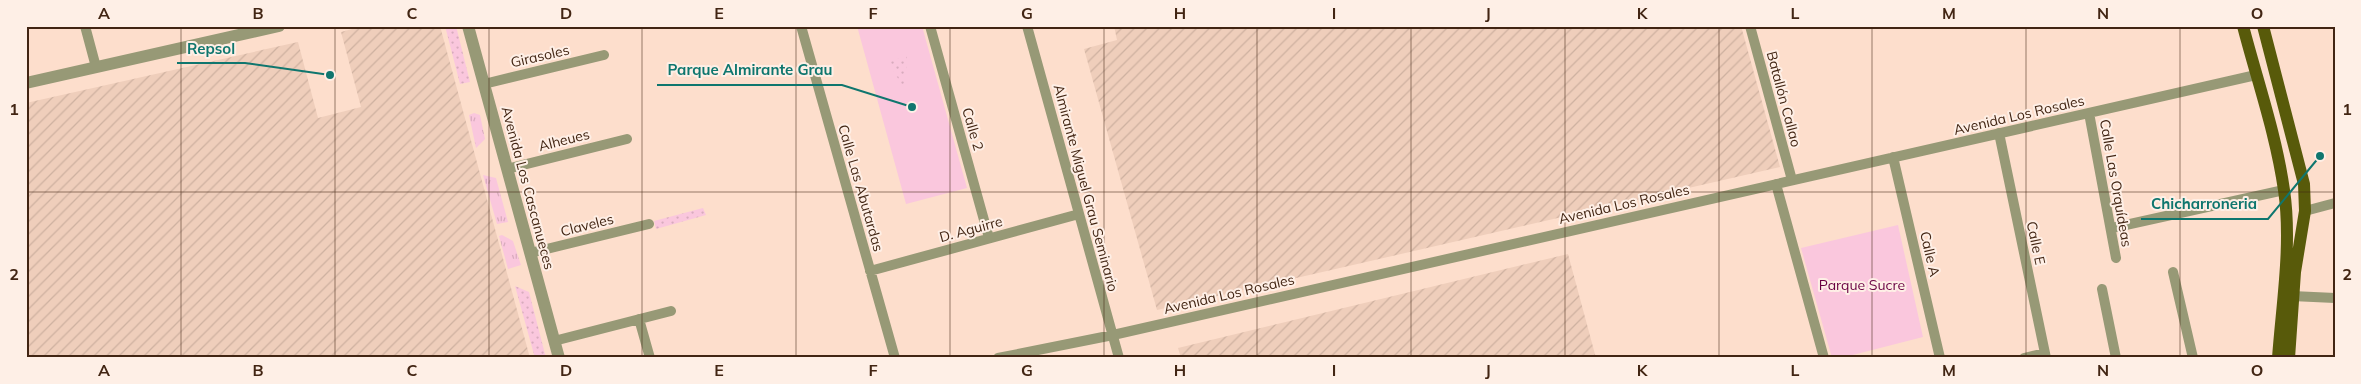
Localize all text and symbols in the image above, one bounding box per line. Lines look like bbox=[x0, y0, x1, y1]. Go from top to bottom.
text: A bbox=[98, 3, 110, 23]
text: B bbox=[252, 3, 264, 23]
text: C bbox=[407, 3, 418, 23]
text: D bbox=[560, 3, 572, 23]
text: E bbox=[714, 3, 724, 23]
text: F bbox=[868, 3, 878, 23]
text: G bbox=[1021, 3, 1033, 23]
text: H bbox=[1174, 3, 1186, 23]
text: I bbox=[1332, 3, 1336, 23]
text: J bbox=[1485, 3, 1491, 23]
text: K bbox=[1637, 3, 1649, 23]
text: L bbox=[1791, 3, 1800, 23]
text: M bbox=[1942, 3, 1956, 23]
text: N bbox=[2097, 3, 2109, 23]
text: O bbox=[2251, 3, 2263, 23]
callout: Repsol bbox=[177, 33, 245, 63]
text: Repsol bbox=[187, 39, 235, 58]
street label: Girasoles bbox=[509, 40, 571, 71]
street label: Batallón Callao bbox=[1763, 49, 1805, 149]
callout: Parque Almirante Grau bbox=[657, 55, 842, 85]
text: Parque Almirante Grau bbox=[667, 60, 833, 79]
street label: Almirante Miguel Grau Seminario bbox=[1050, 82, 1122, 294]
street label: Avenida Los Rosales bbox=[1952, 91, 2086, 139]
text: 1 bbox=[9, 99, 19, 119]
text: 1 bbox=[2342, 99, 2352, 119]
street label: Avenida Los Cascanueces bbox=[498, 104, 558, 272]
street label: Calle 2 bbox=[958, 105, 988, 153]
street label: Calle Las Orquídeas bbox=[2096, 118, 2136, 248]
street label: Calle Las Abutardas bbox=[834, 122, 888, 254]
street label: Alheues bbox=[537, 125, 591, 155]
street label: Avenida Los Rosales bbox=[1557, 180, 1691, 228]
callout: Chicharroneria bbox=[2141, 189, 2268, 219]
text: Chicharroneria bbox=[2151, 194, 2257, 213]
street label: Claveles bbox=[559, 210, 615, 240]
street label: D. Aguirre bbox=[937, 212, 1005, 246]
street label: Calle E bbox=[2023, 220, 2049, 266]
street label: Calle A bbox=[1916, 230, 1944, 279]
text: 2 bbox=[9, 264, 19, 284]
text: 2 bbox=[2342, 264, 2352, 284]
street label: Avenida Los Rosales bbox=[1162, 270, 1296, 318]
park label: Parque Sucre bbox=[1819, 276, 1905, 294]
text: A bbox=[98, 360, 110, 380]
text: B bbox=[252, 360, 264, 380]
text: C bbox=[407, 360, 418, 380]
text: D bbox=[560, 360, 572, 380]
text: E bbox=[714, 360, 724, 380]
text: F bbox=[868, 360, 878, 380]
text: G bbox=[1021, 360, 1033, 380]
text: H bbox=[1174, 360, 1186, 380]
text: I bbox=[1332, 360, 1336, 380]
text: J bbox=[1485, 360, 1491, 380]
text: K bbox=[1637, 360, 1649, 380]
text: L bbox=[1791, 360, 1800, 380]
text: M bbox=[1942, 360, 1956, 380]
text: N bbox=[2097, 360, 2109, 380]
text: O bbox=[2251, 360, 2263, 380]

